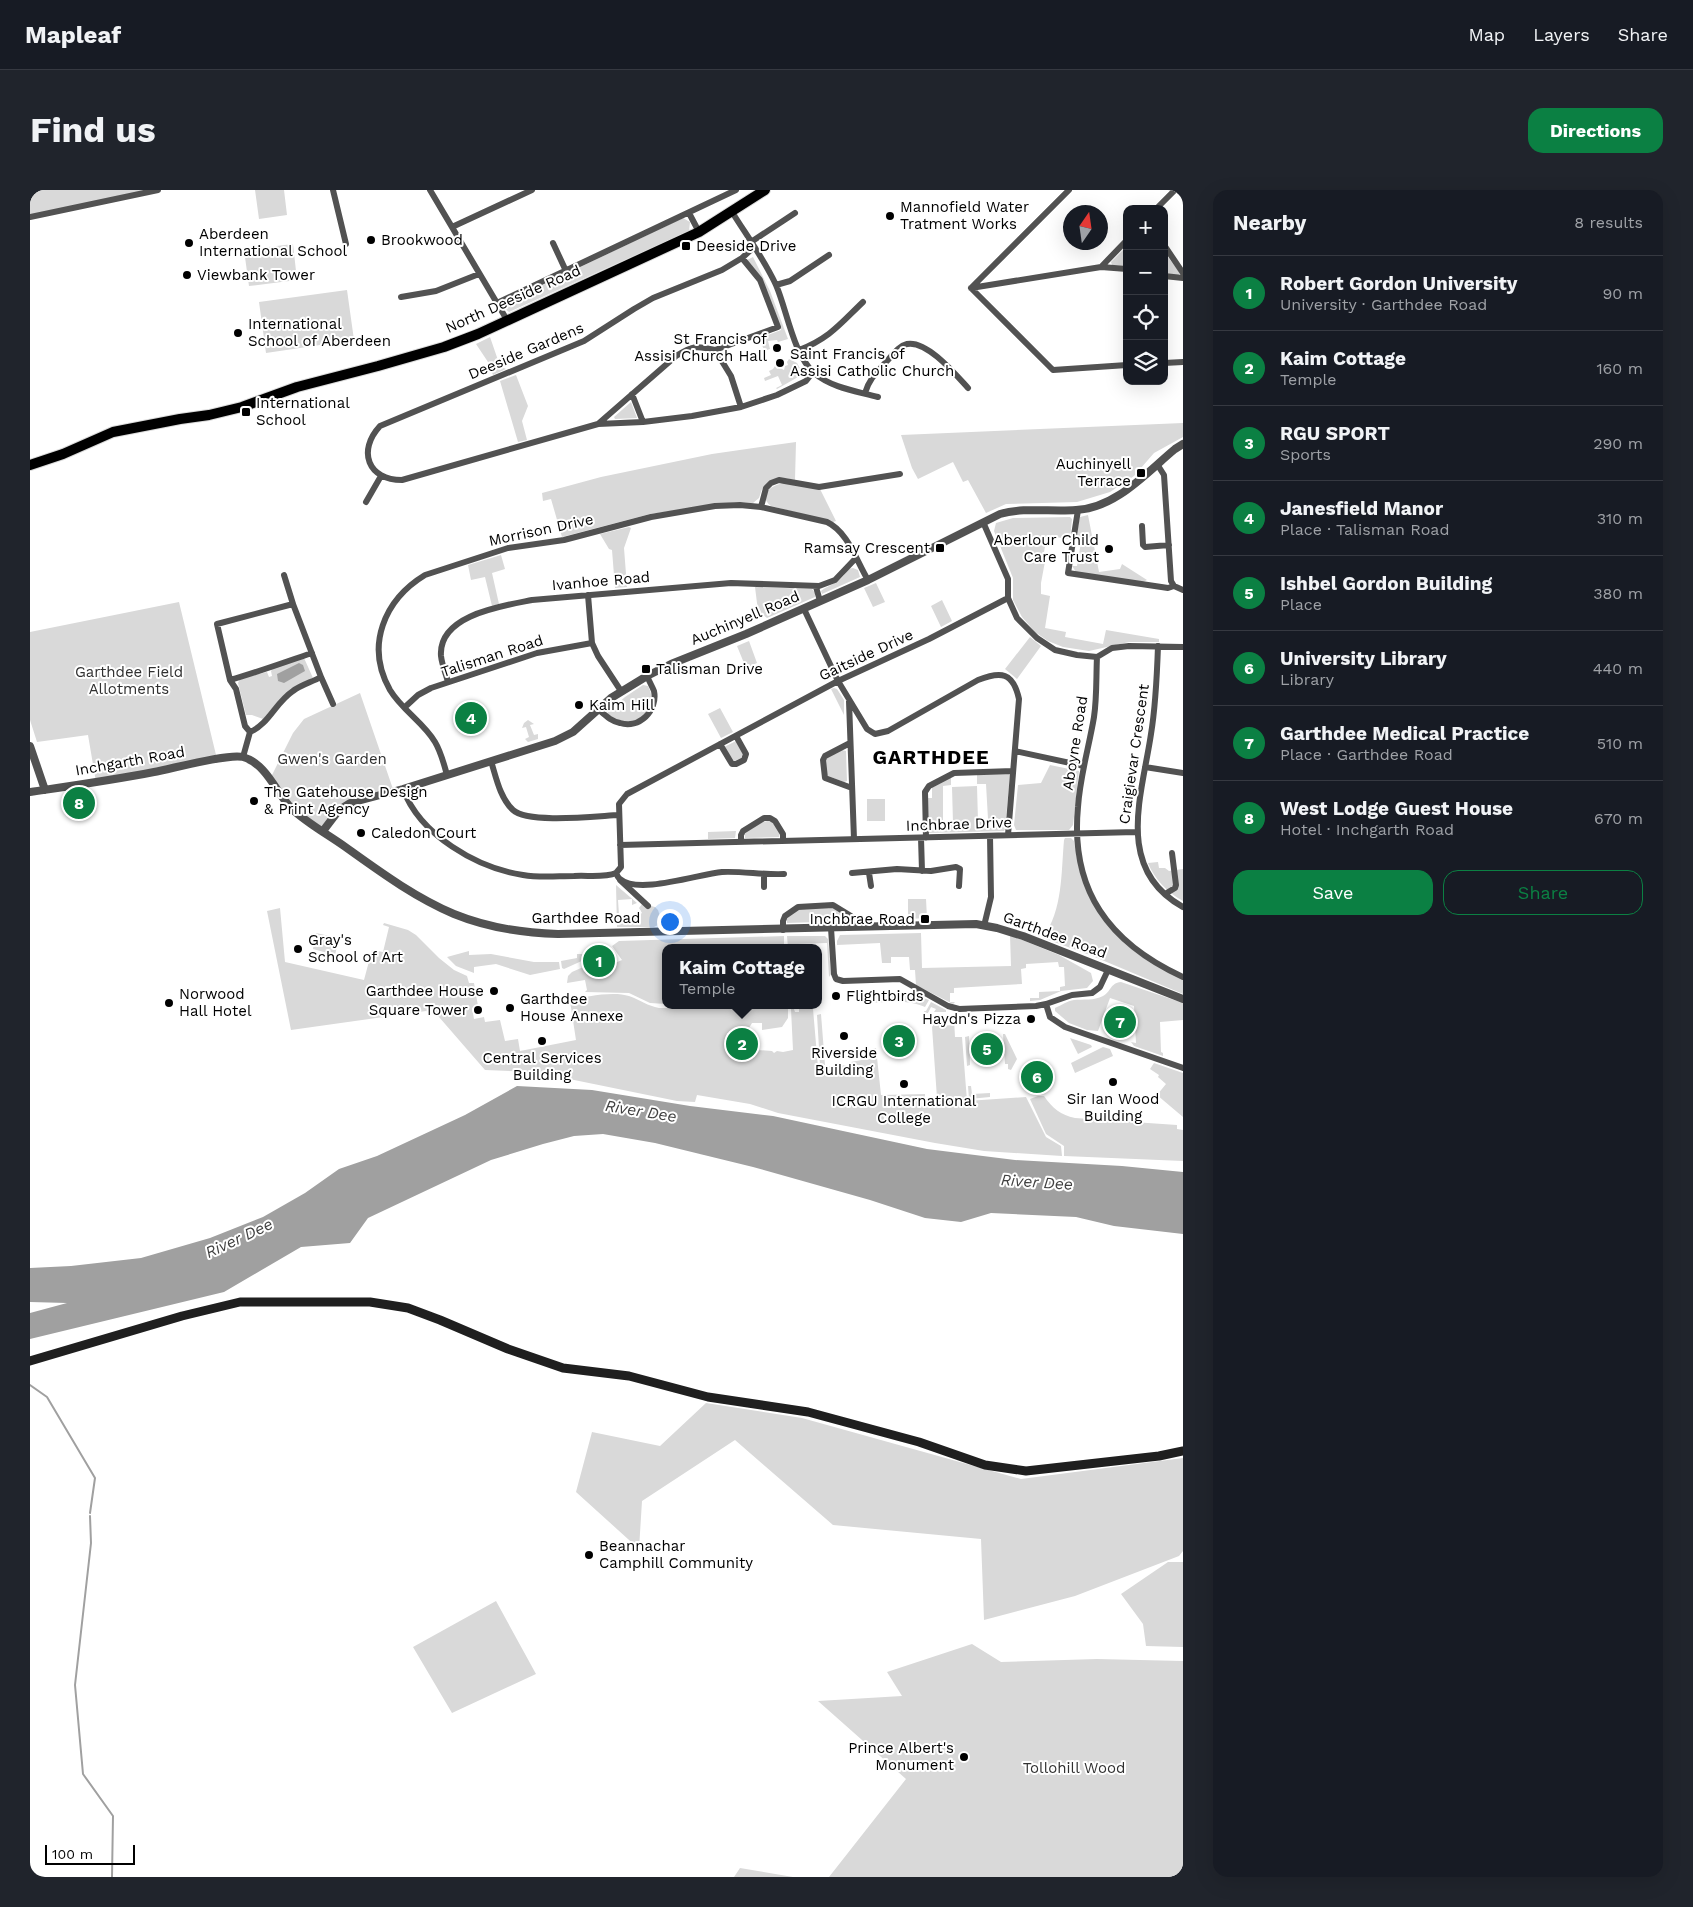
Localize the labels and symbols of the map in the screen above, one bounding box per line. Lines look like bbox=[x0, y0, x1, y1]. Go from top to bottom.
place label: Mannofield Water Tratment Works bbox=[900, 198, 1029, 233]
north arrow bbox=[1063, 205, 1108, 250]
marker: Mannofield Water Tratment Works bbox=[884, 210, 896, 222]
place label: Aberdeen International School bbox=[199, 225, 348, 260]
place label: Brookwood bbox=[381, 231, 463, 249]
marker: Brookwood bbox=[365, 234, 377, 246]
marker: Aberdeen International School bbox=[183, 237, 195, 249]
place label: Deeside Drive bbox=[696, 237, 797, 255]
marker: Deeside Drive bbox=[680, 240, 692, 252]
street label: North Deeside Road bbox=[443, 261, 583, 337]
place label: Viewbank Tower bbox=[197, 266, 315, 284]
marker: Viewbank Tower bbox=[181, 269, 193, 281]
place label: International School of Aberdeen bbox=[248, 315, 391, 350]
street label: Deeside Gardens bbox=[466, 319, 587, 383]
marker: International School of Aberdeen bbox=[232, 327, 244, 339]
place label: St Francis of Assisi Church Hall bbox=[634, 330, 767, 365]
marker: St Francis of Assisi Church Hall bbox=[771, 342, 783, 354]
place label: Saint Francis of Assisi Catholic Church bbox=[790, 345, 954, 380]
marker: Saint Francis of Assisi Catholic Church bbox=[774, 357, 786, 369]
place label: International School bbox=[256, 394, 350, 429]
marker: International School bbox=[240, 406, 252, 418]
place label: Auchinyell Terrace bbox=[1056, 455, 1131, 490]
marker: Auchinyell Terrace bbox=[1135, 467, 1147, 479]
street label: Morrison Drive bbox=[487, 510, 595, 550]
place label: Aberlour Child Care Trust bbox=[994, 531, 1100, 566]
place label: Ramsay Crescent bbox=[804, 539, 931, 557]
marker: Ramsay Crescent bbox=[934, 542, 946, 554]
marker: Aberlour Child Care Trust bbox=[1103, 543, 1115, 555]
street label: Ivanhoe Road bbox=[551, 568, 651, 594]
street label: Auchinyell Road bbox=[688, 587, 802, 649]
street label: Gaitside Drive bbox=[816, 625, 916, 685]
street label: Talisman Road bbox=[439, 631, 545, 681]
place label: Talisman Drive bbox=[656, 660, 763, 678]
park label: Garthdee Field Allotments bbox=[75, 663, 183, 698]
marker: Talisman Drive bbox=[640, 663, 652, 675]
street label: Craigievar Crescent bbox=[1115, 682, 1153, 825]
street label: Aboyne Road bbox=[1059, 694, 1091, 792]
place label: Kaim Hill bbox=[589, 696, 655, 714]
pin: 4 bbox=[455, 699, 487, 737]
marker: Kaim Hill bbox=[573, 699, 585, 711]
street label: Inchgarth Road bbox=[74, 743, 186, 779]
district label: GARTHDEE bbox=[872, 745, 990, 769]
park label: Gwen's Garden bbox=[277, 750, 387, 768]
place label: The Gatehouse Design & Print Agency bbox=[264, 783, 428, 818]
pin: 8 bbox=[63, 784, 95, 822]
marker: The Gatehouse Design & Print Agency bbox=[248, 795, 260, 807]
street label: Inchbrae Drive bbox=[906, 813, 1012, 835]
place label: Caledon Court bbox=[371, 824, 477, 842]
marker: Caledon Court bbox=[355, 827, 367, 839]
street label: Garthdee Road bbox=[1001, 908, 1109, 962]
street label: Garthdee Road bbox=[531, 909, 641, 927]
your location bbox=[657, 909, 683, 935]
place label: Inchbrae Road bbox=[809, 910, 915, 928]
marker: Inchbrae Road bbox=[919, 913, 931, 925]
place label: Gray's School of Art bbox=[308, 931, 404, 966]
pin: 1 bbox=[583, 942, 615, 980]
marker: Gray's School of Art bbox=[292, 943, 304, 955]
place label: Garthdee House bbox=[366, 982, 484, 1000]
place label: Norwood Hall Hotel bbox=[179, 985, 252, 1020]
marker: Garthdee House bbox=[488, 985, 500, 997]
place label: Flightbirds bbox=[846, 987, 924, 1005]
place label: Garthdee House Annexe bbox=[520, 990, 623, 1025]
marker: Flightbirds bbox=[830, 990, 842, 1002]
marker: Norwood Hall Hotel bbox=[163, 997, 175, 1009]
place label: Square Tower bbox=[369, 1001, 468, 1019]
marker: Garthdee House Annexe bbox=[504, 1002, 516, 1014]
pin: 7 bbox=[1104, 1003, 1136, 1041]
marker: Square Tower bbox=[472, 1004, 484, 1016]
place label: Haydn's Pizza bbox=[922, 1010, 1022, 1028]
marker: Haydn's Pizza bbox=[1025, 1013, 1037, 1025]
pin: 3 bbox=[883, 1022, 915, 1060]
pin: 2 bbox=[726, 1025, 758, 1063]
marker: Riverside Building bbox=[838, 1030, 850, 1042]
pin: 5 bbox=[971, 1030, 1003, 1068]
marker: Central Services Building bbox=[536, 1035, 548, 1047]
place label: Riverside Building bbox=[811, 1044, 877, 1079]
place label: Central Services Building bbox=[482, 1049, 602, 1084]
pin: 6 bbox=[1021, 1058, 1053, 1096]
marker: Sir Ian Wood Building bbox=[1107, 1076, 1119, 1088]
marker: ICRGU International College bbox=[898, 1078, 910, 1090]
place label: Sir Ian Wood Building bbox=[1067, 1090, 1159, 1125]
place label: ICRGU International College bbox=[832, 1092, 977, 1127]
water label: River Dee bbox=[604, 1096, 678, 1126]
water label: River Dee bbox=[1000, 1170, 1074, 1194]
water label: River Dee bbox=[202, 1214, 276, 1262]
place label: Beannachar Camphill Community bbox=[599, 1537, 753, 1572]
marker: Beannachar Camphill Community bbox=[583, 1549, 595, 1561]
place label: Prince Albert's Monument bbox=[848, 1739, 955, 1774]
marker: Prince Albert's Monument bbox=[958, 1751, 970, 1763]
park label: Tollohill Wood bbox=[1023, 1759, 1125, 1777]
scale bar bbox=[45, 1842, 135, 1865]

